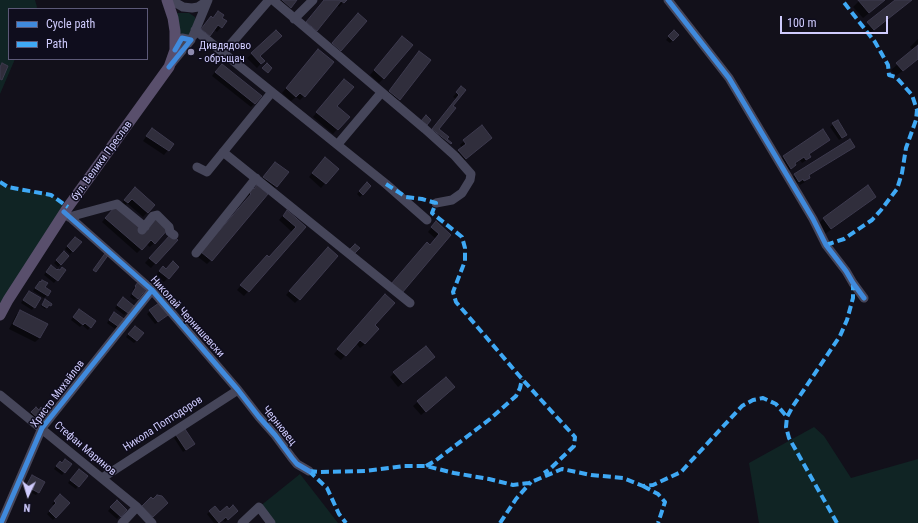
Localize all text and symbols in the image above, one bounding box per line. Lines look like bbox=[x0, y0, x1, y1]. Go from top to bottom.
legend bbox=[8, 8, 148, 60]
scale bar bbox=[782, 8, 890, 34]
text: 100 m bbox=[787, 16, 817, 30]
text: Cycle path bbox=[46, 17, 95, 31]
text: Path bbox=[46, 37, 68, 51]
place label: Дивдядово - обръщач bbox=[199, 39, 251, 65]
marker: Дивдядово - обръщач bbox=[186, 47, 196, 57]
street label: бул. Велики Преслав bbox=[69, 119, 135, 203]
street label: Николай Чернишевски bbox=[147, 274, 227, 360]
street label: Христо Михайлов bbox=[28, 358, 88, 430]
street label: Никола Поптодоров bbox=[121, 393, 205, 455]
street label: Чернювец bbox=[259, 404, 299, 448]
street label: Стефан Маринов bbox=[51, 419, 119, 479]
north arrow bbox=[8, 475, 48, 515]
text: N bbox=[23, 501, 31, 514]

